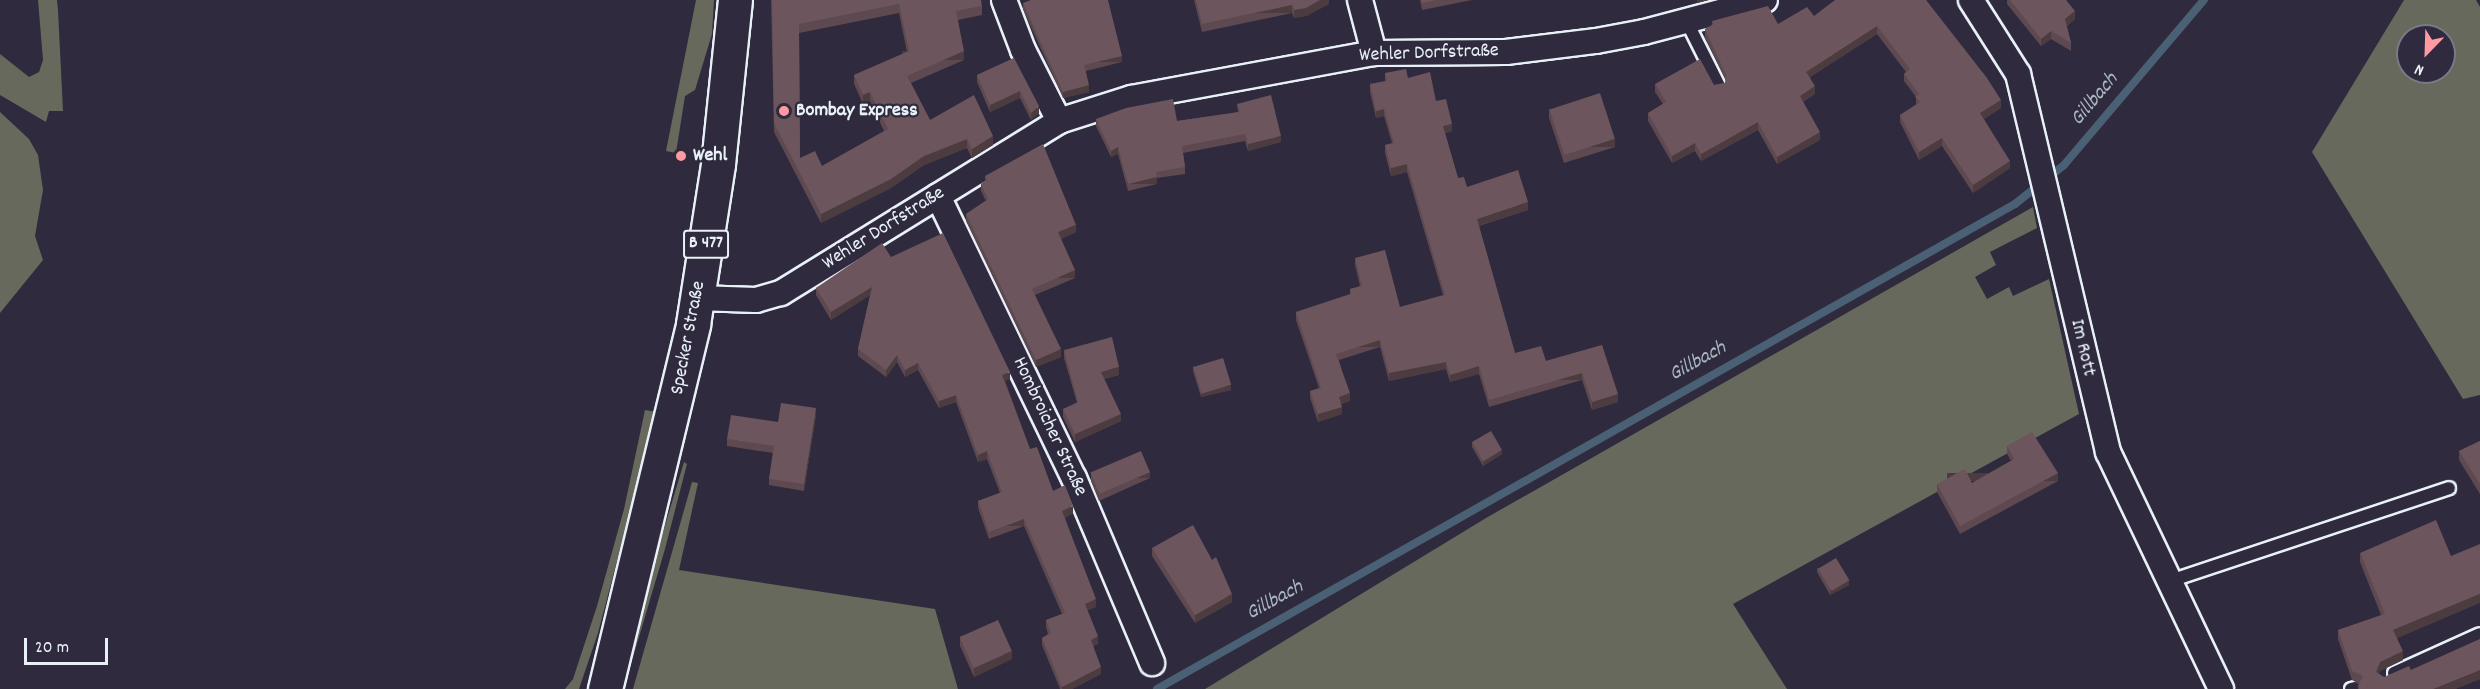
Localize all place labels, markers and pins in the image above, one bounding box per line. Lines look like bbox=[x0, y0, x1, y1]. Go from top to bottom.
place label: Bombay Express bbox=[796, 99, 918, 123]
marker: Bombay Express bbox=[777, 104, 791, 118]
place label: Wehl bbox=[693, 144, 727, 168]
marker: Wehl bbox=[674, 149, 688, 163]

